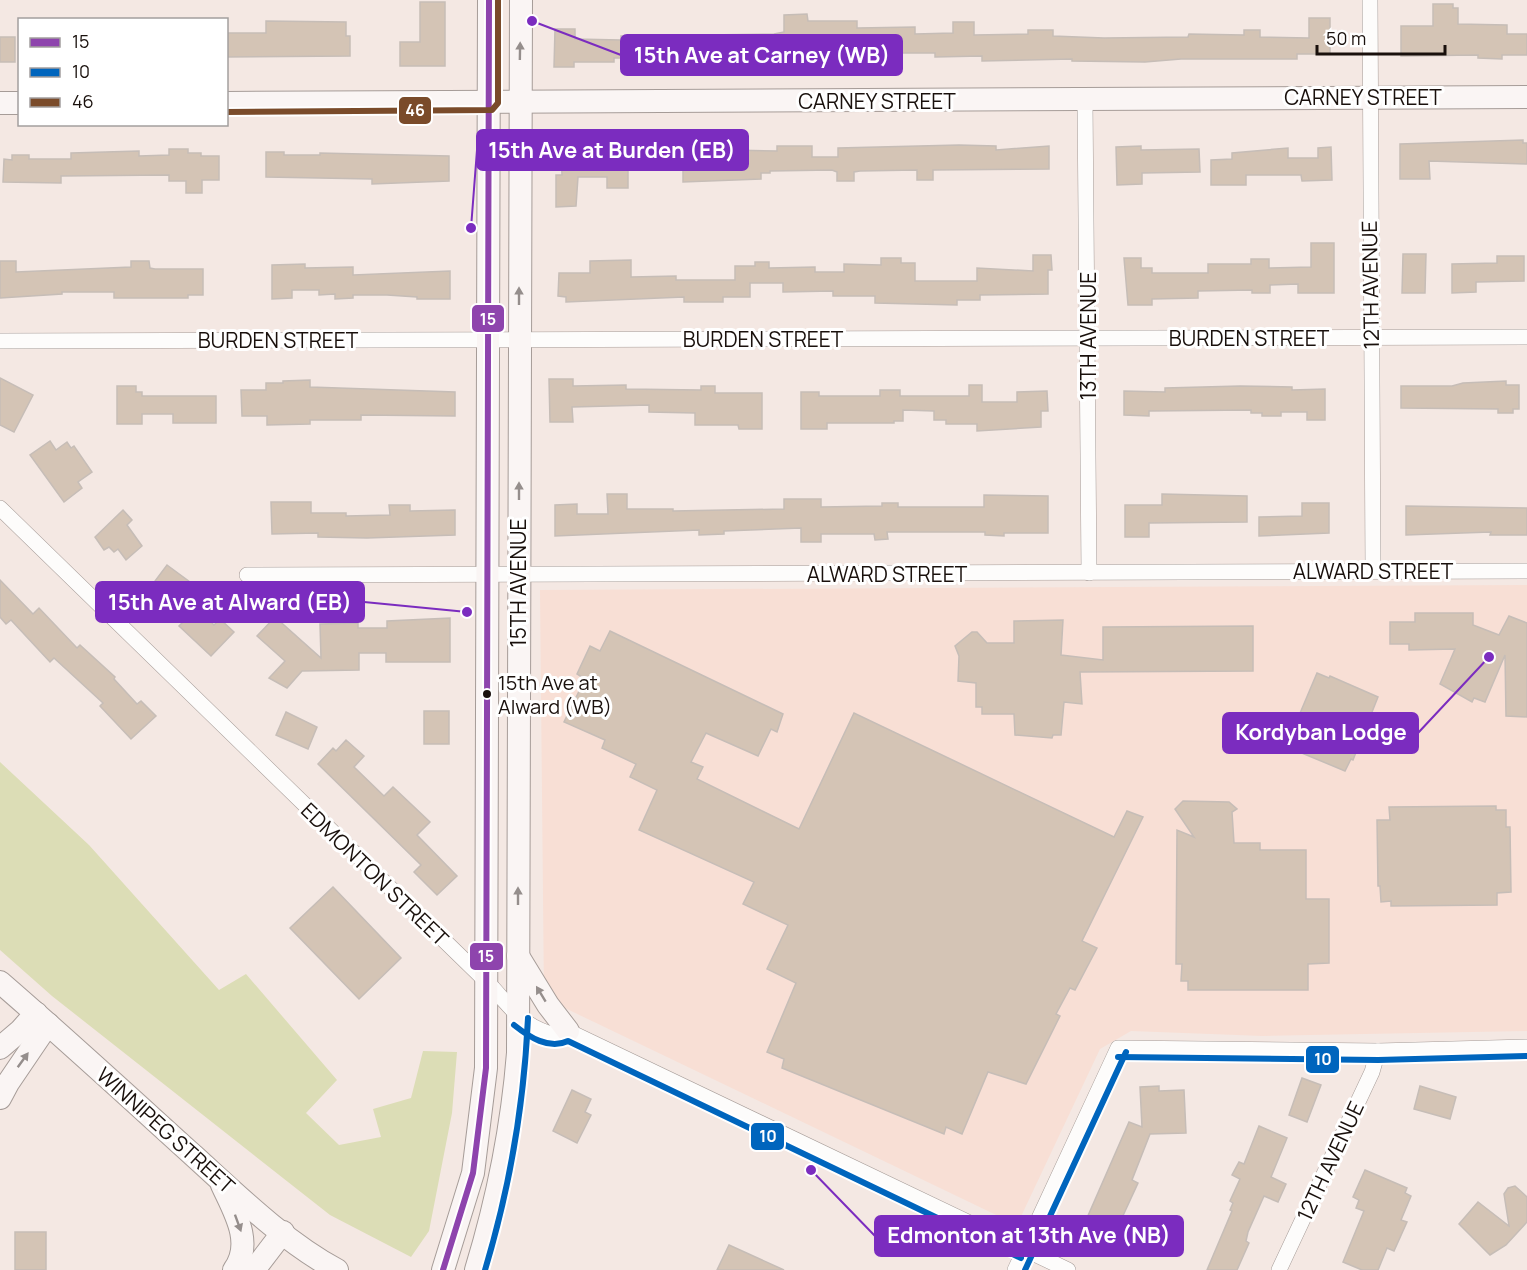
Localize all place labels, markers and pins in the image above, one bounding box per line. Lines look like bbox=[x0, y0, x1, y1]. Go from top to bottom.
callout: 15th Ave at Carney (WB) bbox=[621, 35, 902, 75]
callout: 15th Ave at Burden (EB) bbox=[477, 130, 748, 170]
callout: 15th Ave at Alward (EB) bbox=[96, 582, 364, 622]
place label: 15th Ave at Alward (WB) bbox=[498, 669, 612, 720]
marker: 15th Ave at Alward (WB) bbox=[481, 688, 493, 700]
callout: Kordyban Lodge bbox=[1223, 713, 1418, 753]
callout: Edmonton at 13th Ave (NB) bbox=[875, 1216, 1183, 1256]

